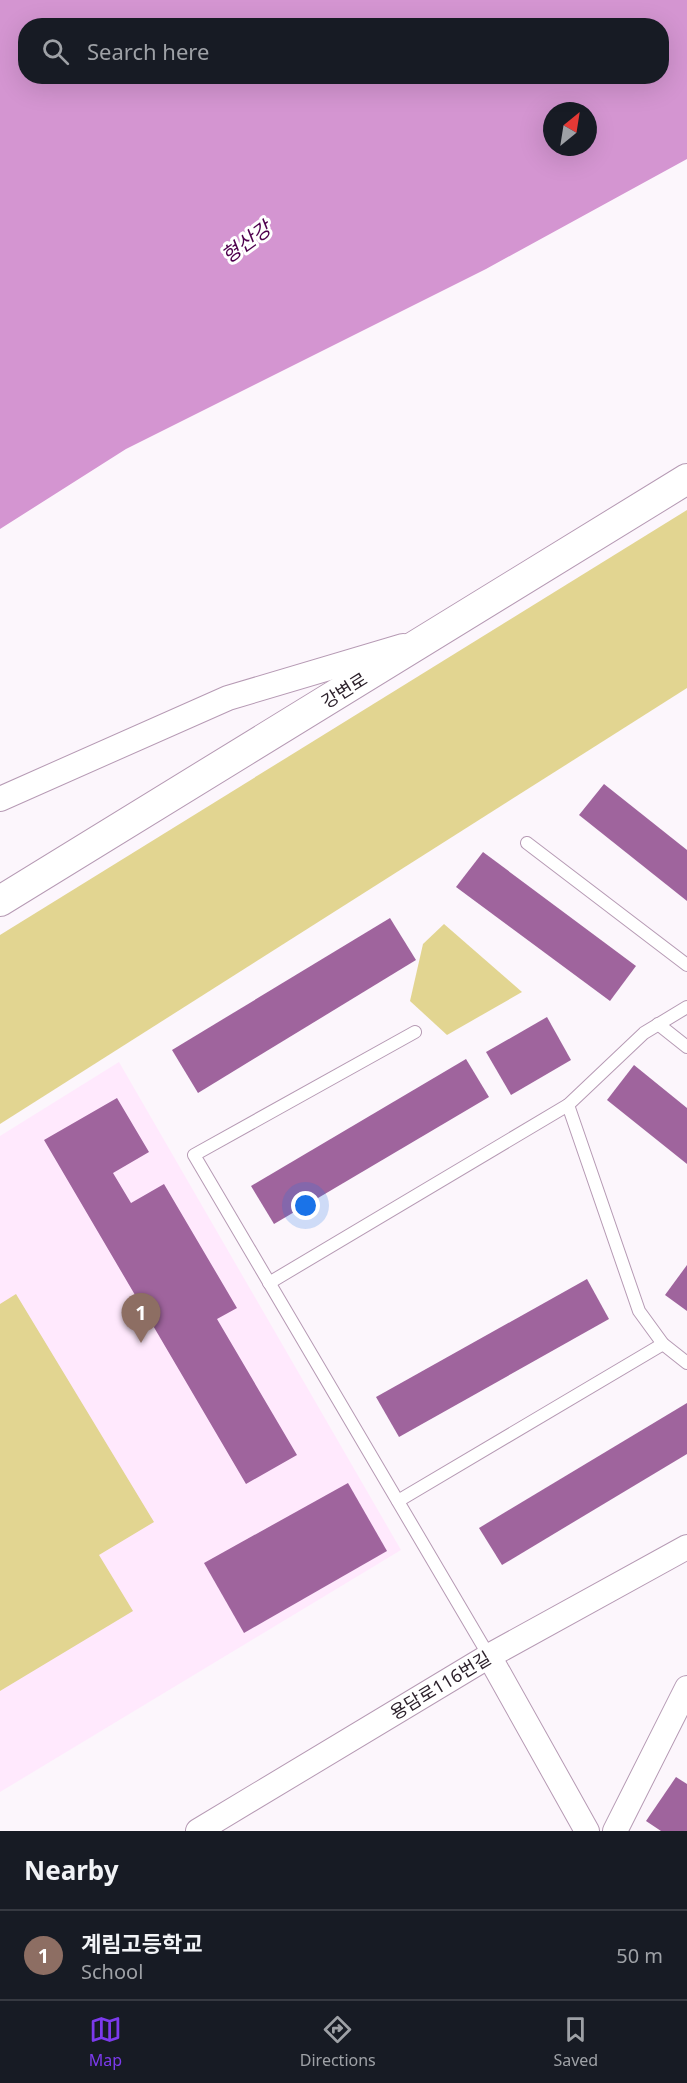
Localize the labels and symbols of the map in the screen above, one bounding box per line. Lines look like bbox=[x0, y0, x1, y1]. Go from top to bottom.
north arrow bbox=[543, 102, 597, 156]
water label: 형산강 bbox=[216, 213, 278, 269]
street label: 강변로 bbox=[317, 667, 371, 713]
your location bbox=[291, 1191, 320, 1220]
pin: 1 bbox=[122, 1294, 160, 1343]
street label: 용담로116번길 bbox=[385, 1645, 495, 1725]

